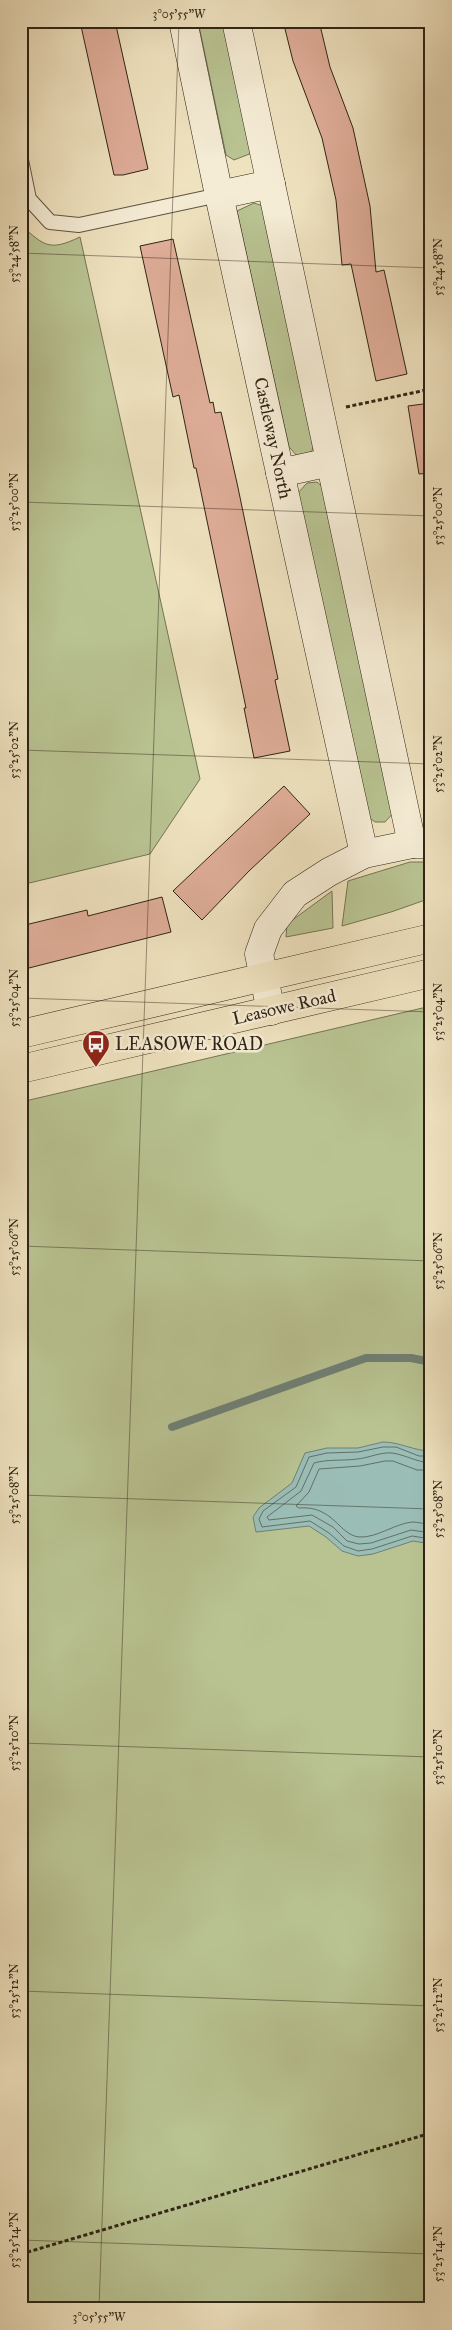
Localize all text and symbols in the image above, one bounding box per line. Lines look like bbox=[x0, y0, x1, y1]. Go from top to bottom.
text: 3°05'55"W bbox=[153, 7, 206, 21]
text: 53°24'58"N bbox=[7, 225, 21, 283]
text: 53°24'58"N bbox=[431, 238, 445, 296]
street label: Castleway North bbox=[249, 375, 297, 501]
text: 53°25'00"N bbox=[7, 473, 21, 531]
text: 53°25'00"N bbox=[431, 487, 445, 545]
text: 53°25'02"N bbox=[7, 721, 21, 779]
text: 53°25'02"N bbox=[431, 735, 445, 793]
text: 53°25'04"N bbox=[7, 969, 21, 1027]
text: 53°25'04"N bbox=[431, 983, 445, 1041]
street label: Leasowe Road bbox=[230, 984, 338, 1030]
bus stop icon: LEASOWE ROAD bbox=[81, 1029, 111, 1068]
place label: LEASOWE ROAD bbox=[115, 1033, 263, 1055]
text: 53°25'06"N bbox=[7, 1218, 21, 1276]
text: 53°25'06"N bbox=[431, 1232, 445, 1290]
text: 53°25'08"N bbox=[7, 1466, 21, 1524]
text: 53°25'08"N bbox=[431, 1480, 445, 1538]
text: 53°25'10"N bbox=[7, 1715, 21, 1771]
text: 53°25'10"N bbox=[431, 1729, 445, 1785]
text: 53°25'12"N bbox=[7, 1963, 21, 2019]
text: 53°25'12"N bbox=[431, 1977, 445, 2033]
text: 53°25'14"N bbox=[7, 2212, 21, 2268]
text: 53°25'14"N bbox=[431, 2226, 445, 2282]
text: 3°05'55"W bbox=[73, 2310, 126, 2324]

